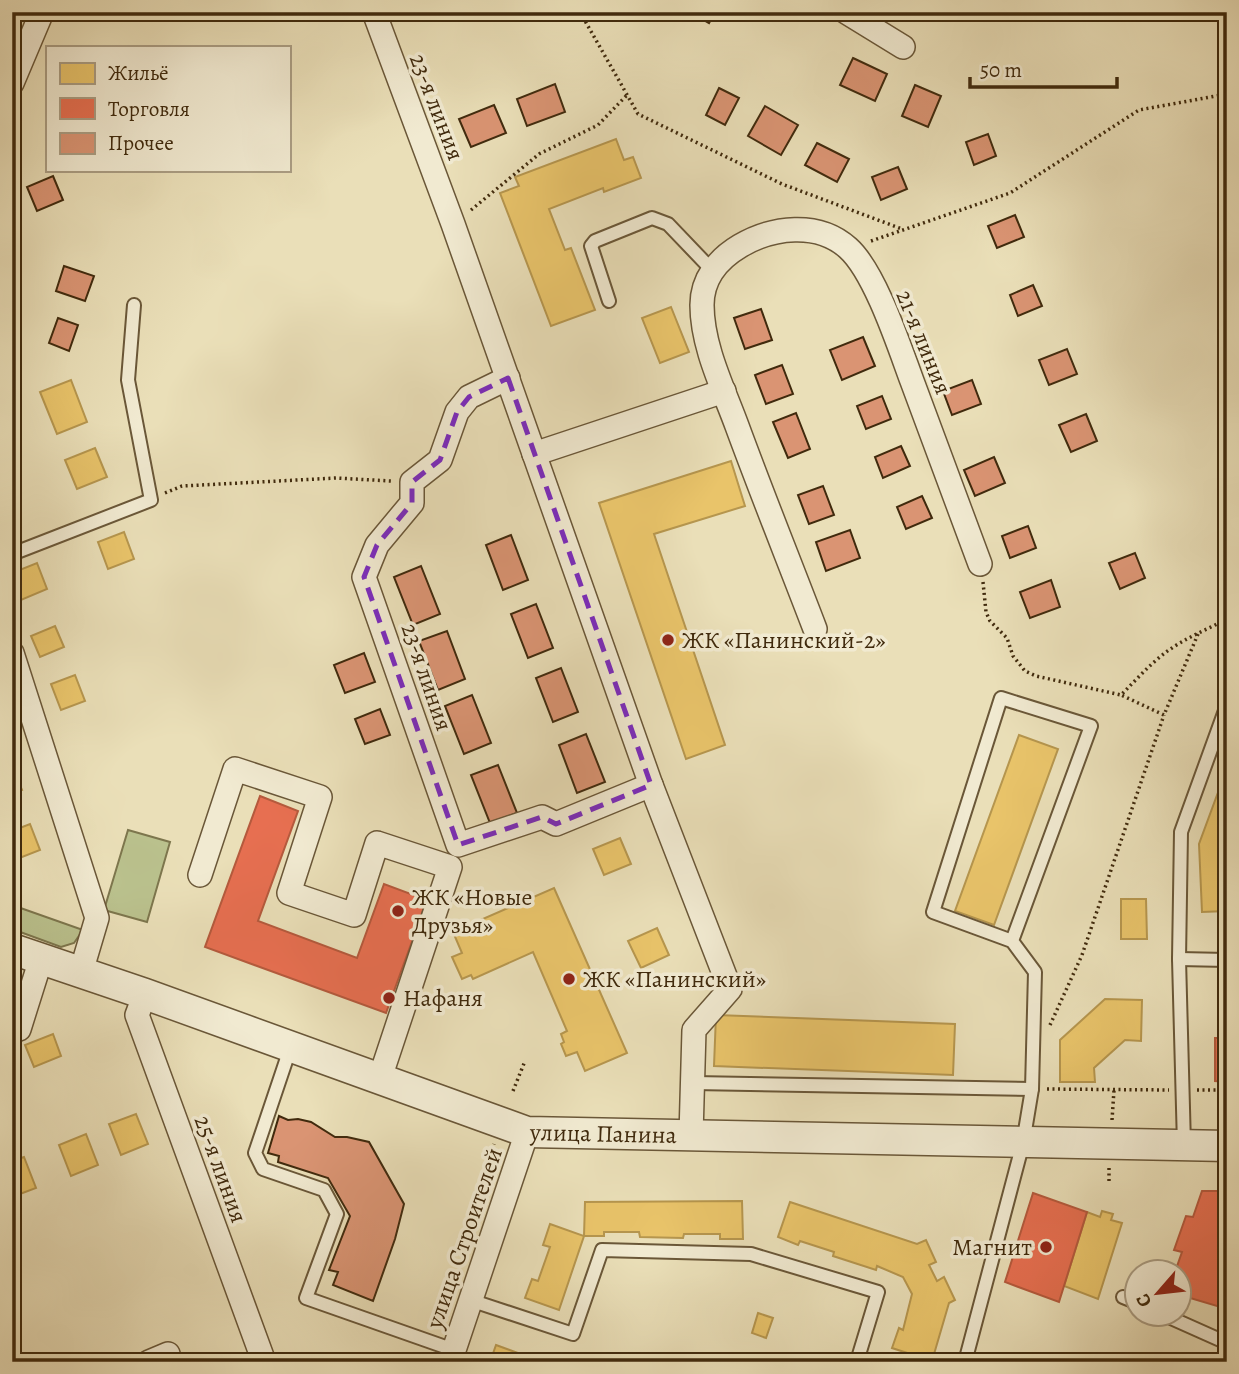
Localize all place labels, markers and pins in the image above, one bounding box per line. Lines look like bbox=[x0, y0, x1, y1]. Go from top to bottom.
place label: ЖК «Панинский-2» bbox=[682, 624, 886, 656]
marker: ЖК «Панинский-2» bbox=[660, 632, 676, 648]
place label: ЖК «Новые Друзья» bbox=[412, 881, 532, 941]
marker: ЖК «Новые Друзья» bbox=[390, 903, 406, 919]
place label: ЖК «Панинский» bbox=[583, 963, 766, 995]
marker: ЖК «Панинский» bbox=[561, 971, 577, 987]
place label: Нафаня bbox=[403, 982, 483, 1014]
marker: Нафаня bbox=[381, 990, 397, 1006]
place label: Магнит bbox=[952, 1231, 1032, 1263]
marker: Магнит bbox=[1038, 1239, 1054, 1255]

